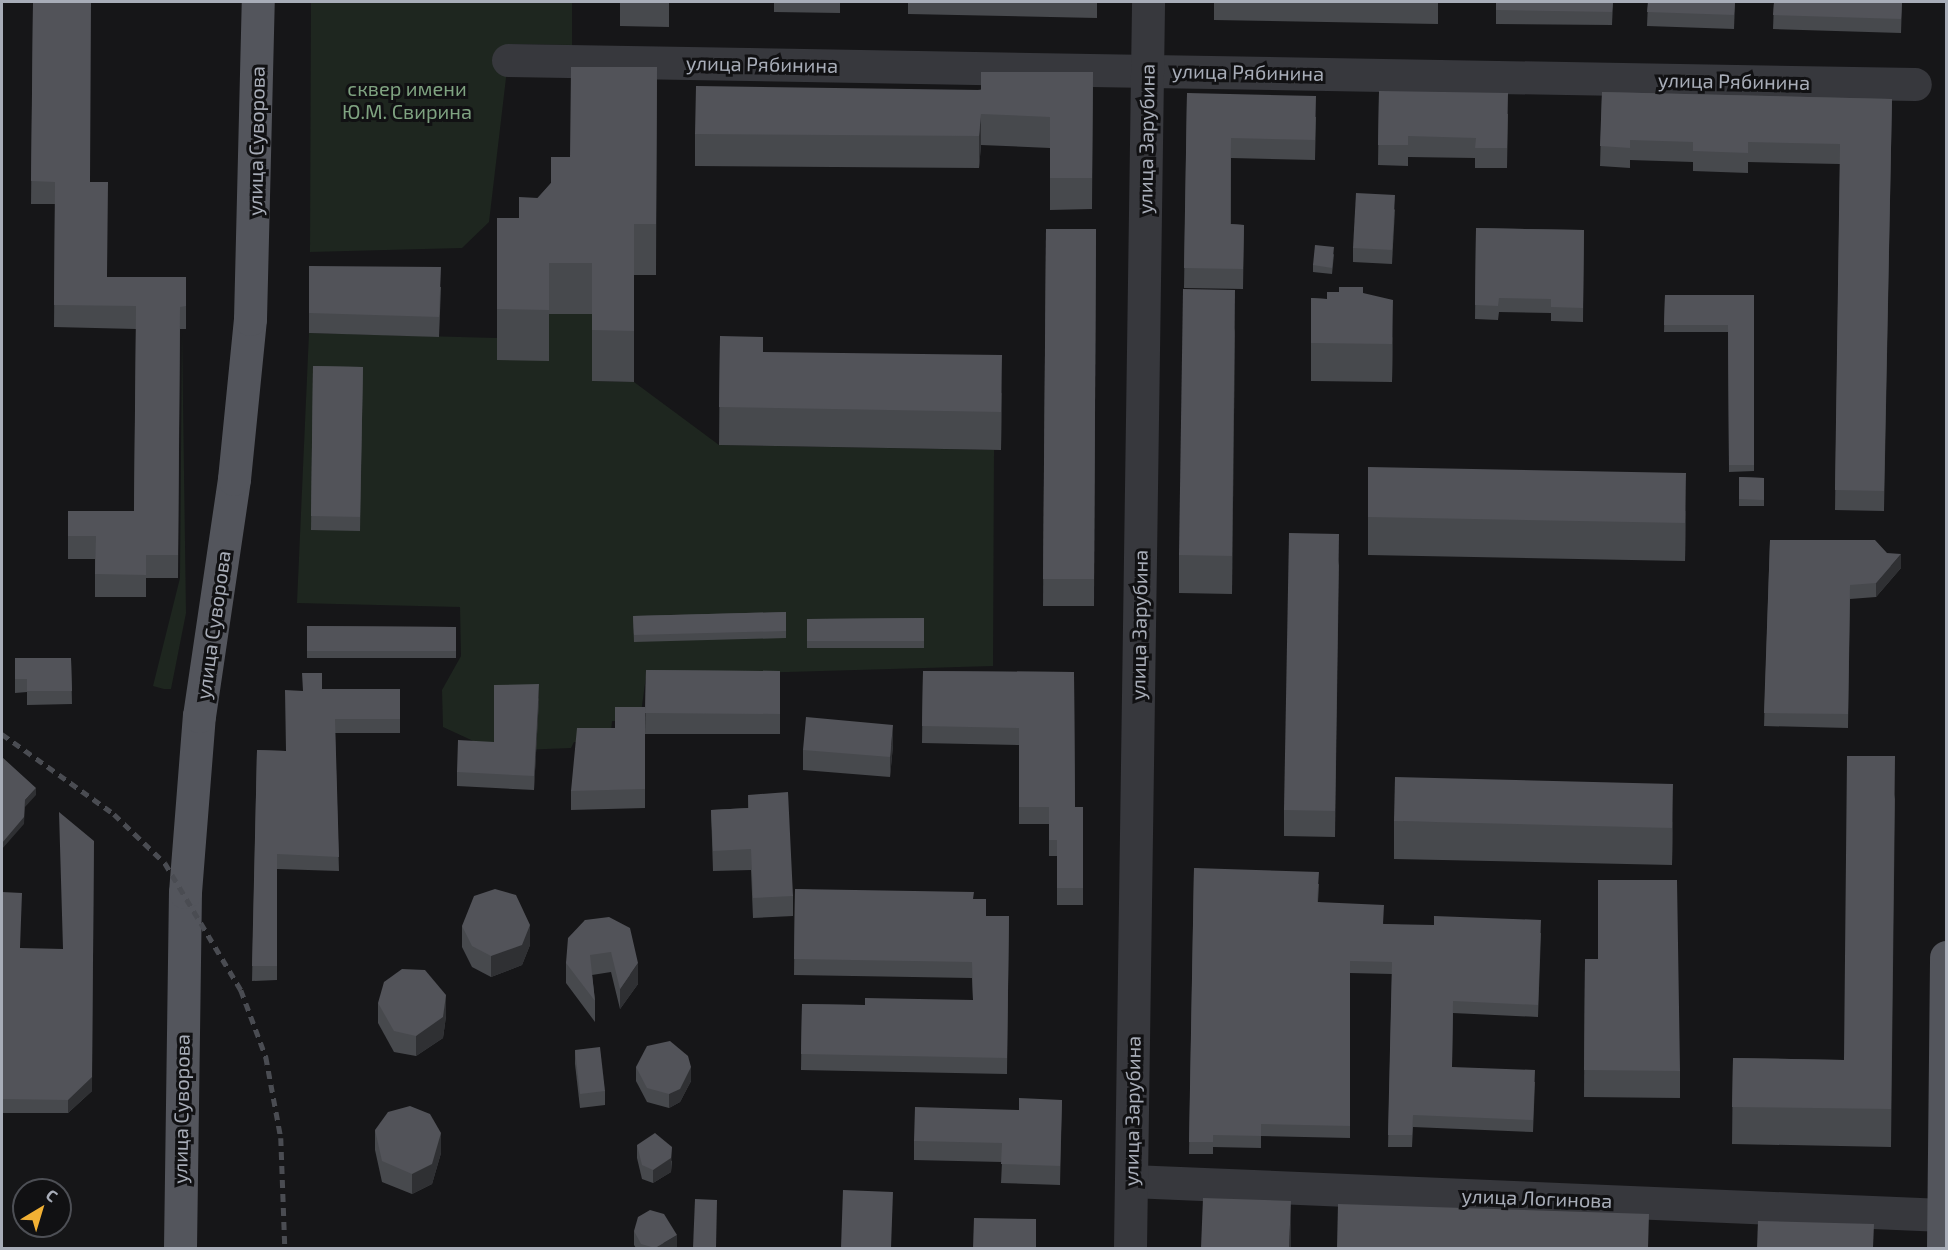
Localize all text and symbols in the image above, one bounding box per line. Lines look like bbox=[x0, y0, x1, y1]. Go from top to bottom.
street label: улица Рябинина bbox=[686, 51, 838, 77]
street label: улица Рябинина bbox=[1172, 59, 1324, 85]
street label: улица Зарубина bbox=[1133, 64, 1159, 214]
street label: улица Суворова bbox=[243, 66, 269, 216]
street label: улица Рябинина bbox=[1658, 68, 1810, 94]
park label: сквер имени Ю.М. Свирина bbox=[342, 76, 472, 123]
street label: улица Суворова bbox=[191, 549, 235, 701]
street label: улица Зарубина bbox=[1126, 550, 1152, 700]
street label: улица Суворова bbox=[168, 1034, 194, 1184]
street label: улица Зарубина bbox=[1119, 1036, 1145, 1186]
north arrow bbox=[12, 1178, 72, 1238]
street label: улица Логинова bbox=[1461, 1183, 1613, 1213]
text: С bbox=[43, 1185, 62, 1205]

